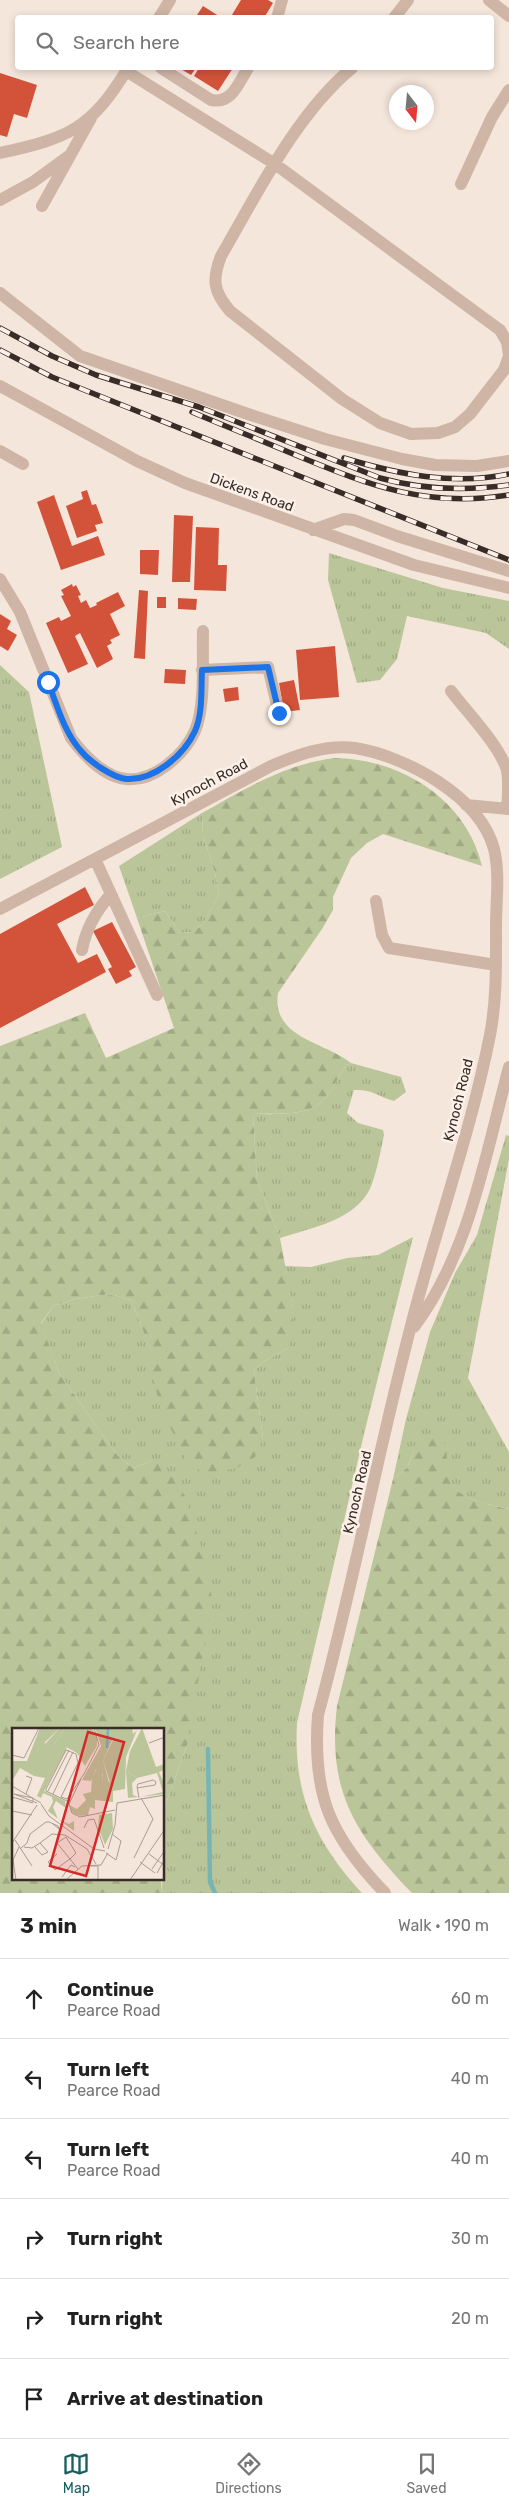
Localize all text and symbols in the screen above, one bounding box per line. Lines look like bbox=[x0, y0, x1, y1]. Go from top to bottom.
search box bbox=[15, 15, 494, 70]
icon: search bbox=[33, 29, 61, 57]
text: Search here bbox=[73, 31, 180, 54]
north arrow bbox=[389, 85, 434, 130]
street label: Dickens Road bbox=[208, 469, 296, 515]
route start bbox=[37, 671, 60, 694]
route end bbox=[268, 702, 291, 725]
street label: Kynoch Road bbox=[168, 755, 251, 810]
street label: Kynoch Road bbox=[440, 1057, 477, 1143]
street label: Kynoch Road bbox=[340, 1449, 375, 1535]
inset map bbox=[12, 1728, 165, 1880]
text: 3 min bbox=[20, 1913, 77, 1938]
text: Walk · 190 m bbox=[398, 1916, 489, 1935]
text: Continue bbox=[67, 1978, 154, 2001]
icon: ahead bbox=[20, 1985, 48, 2013]
text: 60 m bbox=[451, 1989, 489, 2008]
text: Pearce Road bbox=[67, 2001, 161, 2020]
text: Turn left bbox=[67, 2058, 149, 2081]
icon: left bbox=[20, 2065, 48, 2093]
text: 40 m bbox=[451, 2069, 489, 2088]
text: Pearce Road bbox=[67, 2081, 161, 2100]
text: Turn left bbox=[67, 2138, 149, 2161]
icon: left bbox=[20, 2145, 48, 2173]
text: 40 m bbox=[451, 2149, 489, 2168]
text: Pearce Road bbox=[67, 2161, 161, 2180]
icon: right bbox=[20, 2225, 48, 2253]
text: Turn right bbox=[67, 2227, 162, 2250]
text: 30 m bbox=[451, 2229, 489, 2248]
icon: right bbox=[20, 2305, 48, 2333]
text: Turn right bbox=[67, 2307, 162, 2330]
text: 20 m bbox=[451, 2309, 489, 2328]
icon: arrive bbox=[20, 2385, 48, 2413]
text: Arrive at destination bbox=[67, 2387, 263, 2410]
tab: Map bbox=[62, 2450, 90, 2497]
tab: Directions bbox=[215, 2450, 282, 2497]
tab: Saved bbox=[407, 2450, 447, 2497]

